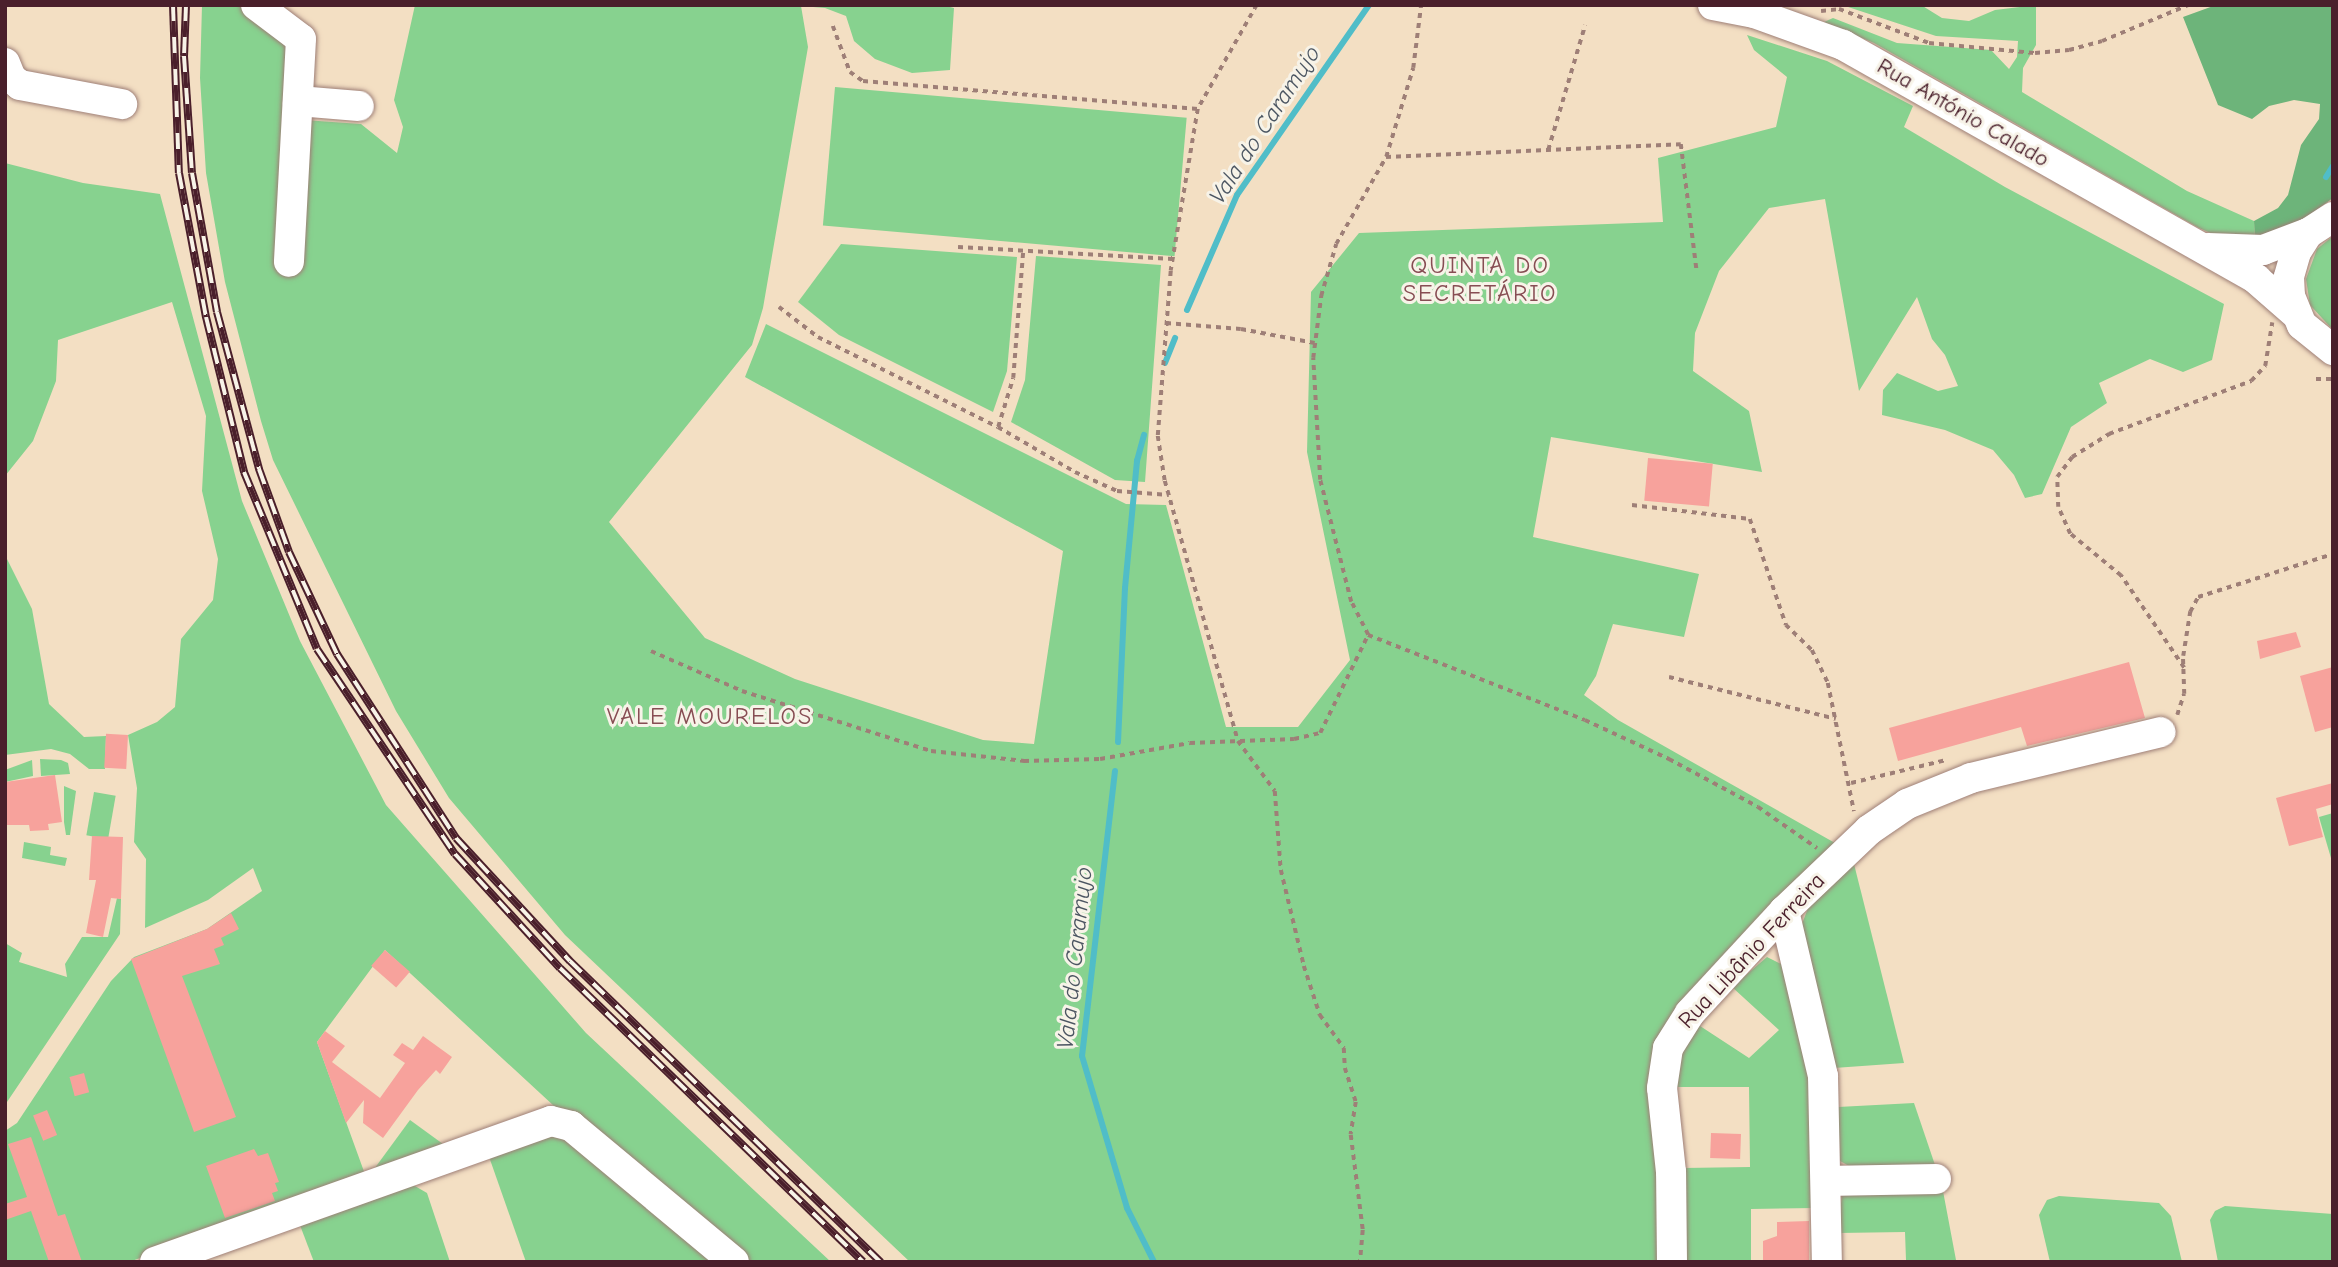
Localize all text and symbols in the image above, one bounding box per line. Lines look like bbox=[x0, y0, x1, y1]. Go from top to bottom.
water label: Vala do Caramujo bbox=[1203, 41, 1327, 209]
street label: Rua António Calado bbox=[1872, 52, 2054, 174]
district label: QUINTA DO SECRETÁRIO bbox=[1404, 252, 1556, 308]
district label: VALE MOURELOS bbox=[608, 703, 812, 731]
water label: Vala do Caramujo bbox=[1051, 866, 1099, 1050]
street label: Rua Libânio Ferreira bbox=[1673, 868, 1831, 1034]

